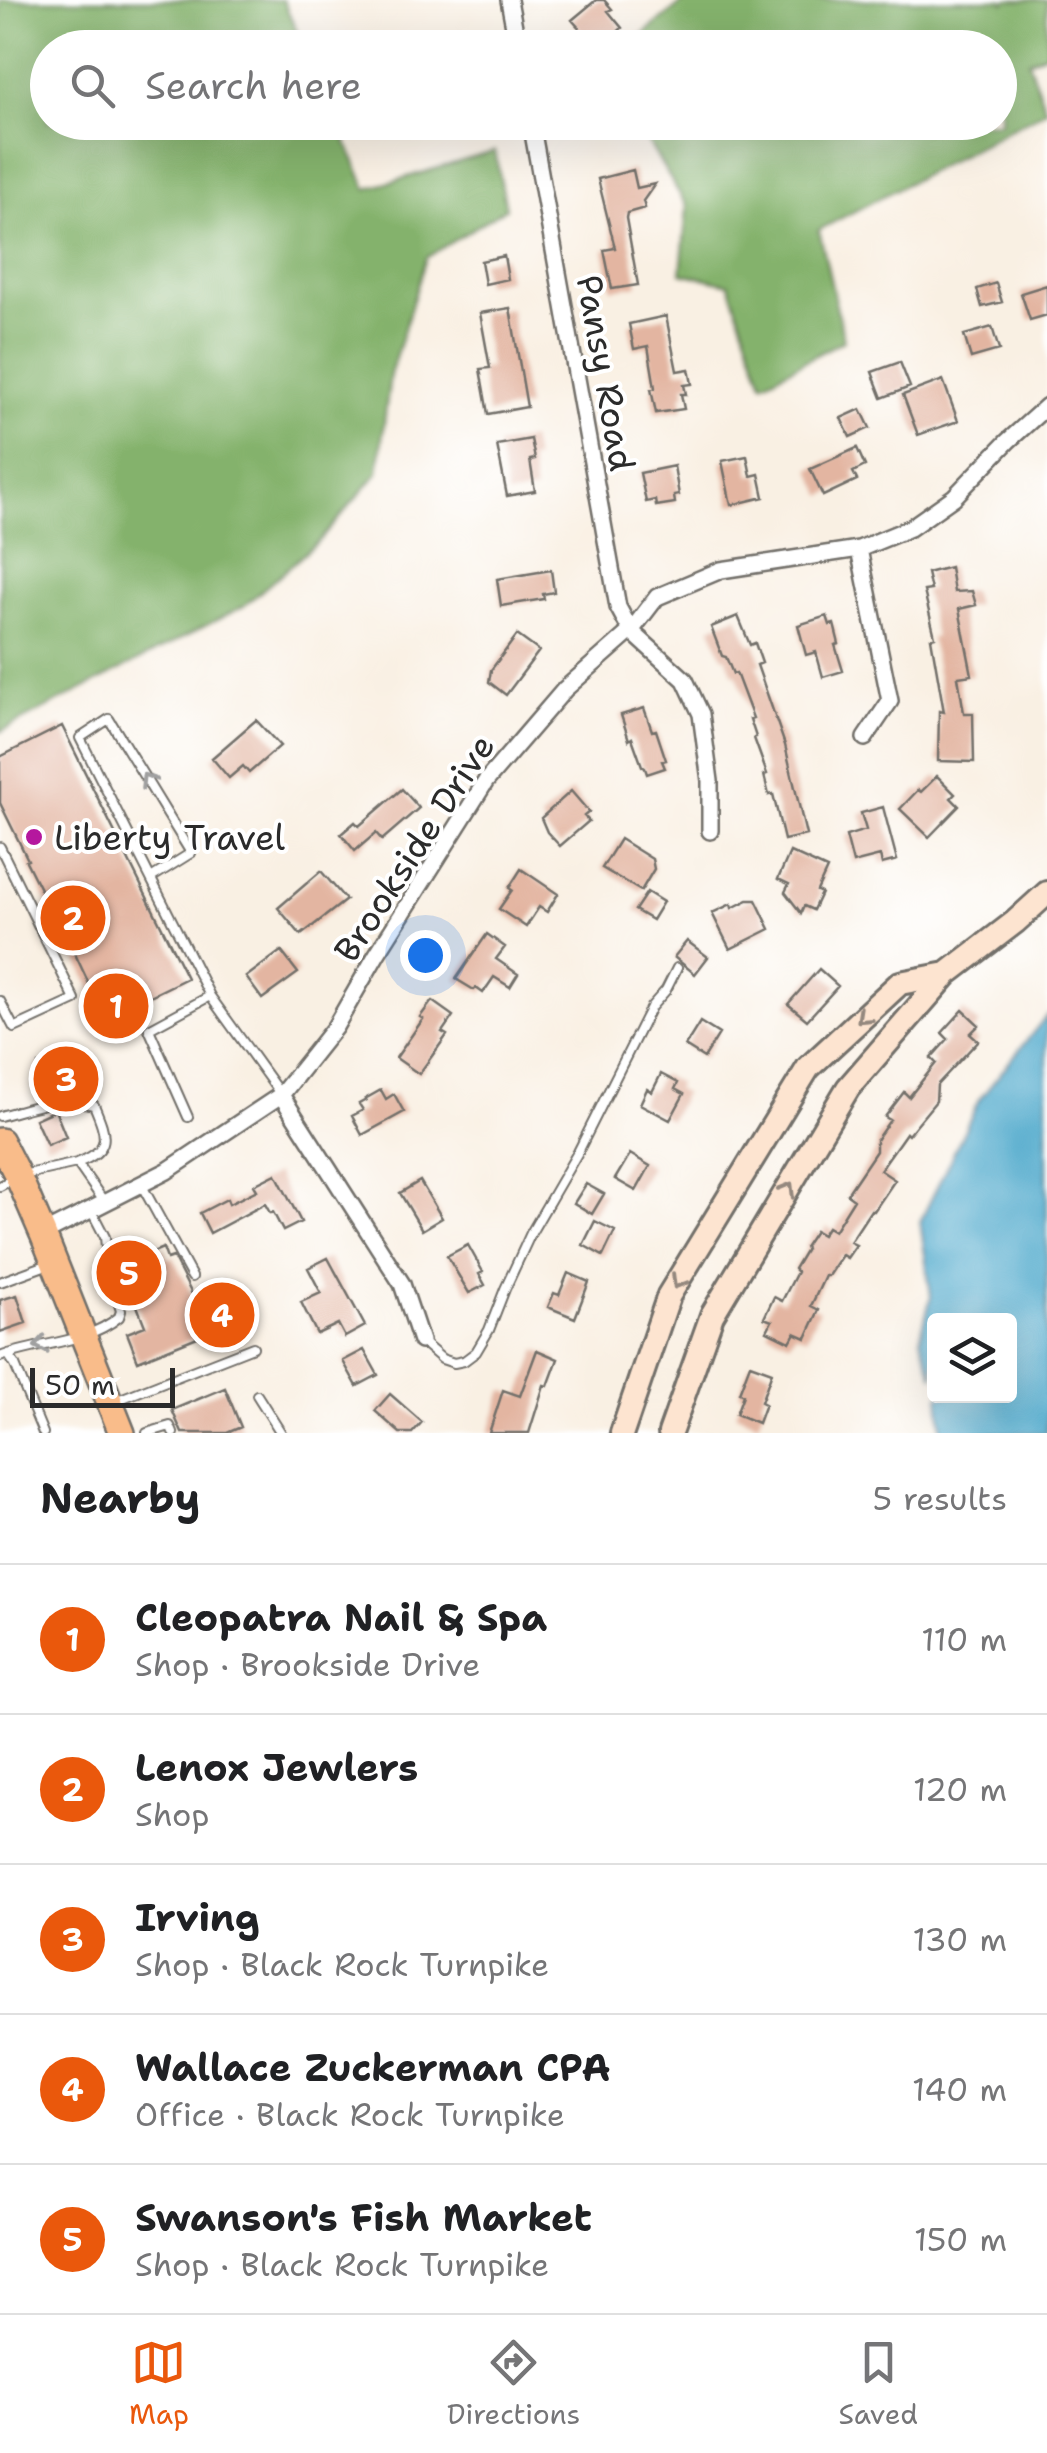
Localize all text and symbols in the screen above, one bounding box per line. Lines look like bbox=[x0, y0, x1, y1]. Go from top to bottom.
search box bbox=[30, 30, 1017, 140]
icon: search bbox=[65, 58, 120, 113]
text: Search here bbox=[145, 60, 362, 111]
street label: Pansy Road bbox=[566, 271, 646, 475]
street label: Brookside Drive bbox=[323, 725, 505, 971]
one-way arrow bbox=[140, 773, 159, 791]
place label: Liberty Travel bbox=[54, 814, 286, 861]
marker: Liberty Travel bbox=[23, 826, 45, 848]
pin: 2 bbox=[40, 880, 106, 956]
your location bbox=[400, 930, 451, 981]
pin: 1 bbox=[84, 968, 148, 1044]
one-way arrow bbox=[856, 1006, 875, 1024]
pin: 3 bbox=[34, 1042, 98, 1116]
one-way arrow bbox=[776, 1182, 795, 1200]
pin: 5 bbox=[96, 1236, 162, 1310]
one-way arrow bbox=[671, 1271, 690, 1289]
pin: 4 bbox=[190, 1278, 254, 1352]
map controls bbox=[927, 1313, 1017, 1403]
button: layers bbox=[927, 1313, 1017, 1403]
one-way arrow bbox=[33, 1334, 50, 1355]
scale bar bbox=[30, 1363, 175, 1408]
text: 50 m bbox=[45, 1366, 115, 1404]
text: Nearby bbox=[40, 1470, 200, 1526]
text: 5 results bbox=[872, 1477, 1007, 1520]
text: Cleopatra Nail & Spa bbox=[135, 1592, 547, 1643]
text: 1 bbox=[65, 1618, 80, 1661]
text: 110 m bbox=[921, 1618, 1007, 1661]
text: Shop · Brookside Drive bbox=[135, 1643, 480, 1686]
text: Lenox Jewlers bbox=[135, 1742, 418, 1793]
text: 2 bbox=[61, 1768, 84, 1811]
text: 120 m bbox=[913, 1768, 1007, 1811]
text: Shop bbox=[135, 1793, 210, 1836]
text: Irving bbox=[135, 1892, 260, 1943]
text: 3 bbox=[61, 1918, 84, 1961]
text: 130 m bbox=[912, 1918, 1007, 1961]
text: Shop · Black Rock Turnpike bbox=[135, 1943, 549, 1986]
text: Wallace Zuckerman CPA bbox=[135, 2042, 611, 2093]
text: 4 bbox=[61, 2068, 84, 2111]
text: 140 m bbox=[912, 2068, 1007, 2111]
text: Office · Black Rock Turnpike bbox=[135, 2093, 565, 2136]
text: Swanson's Fish Market bbox=[135, 2192, 592, 2243]
text: 5 bbox=[62, 2218, 83, 2261]
text: 150 m bbox=[914, 2218, 1007, 2261]
text: Shop · Black Rock Turnpike bbox=[135, 2243, 549, 2286]
tab: Map bbox=[129, 2335, 189, 2433]
tab: Directions bbox=[447, 2335, 580, 2433]
tab: Saved bbox=[838, 2335, 918, 2433]

